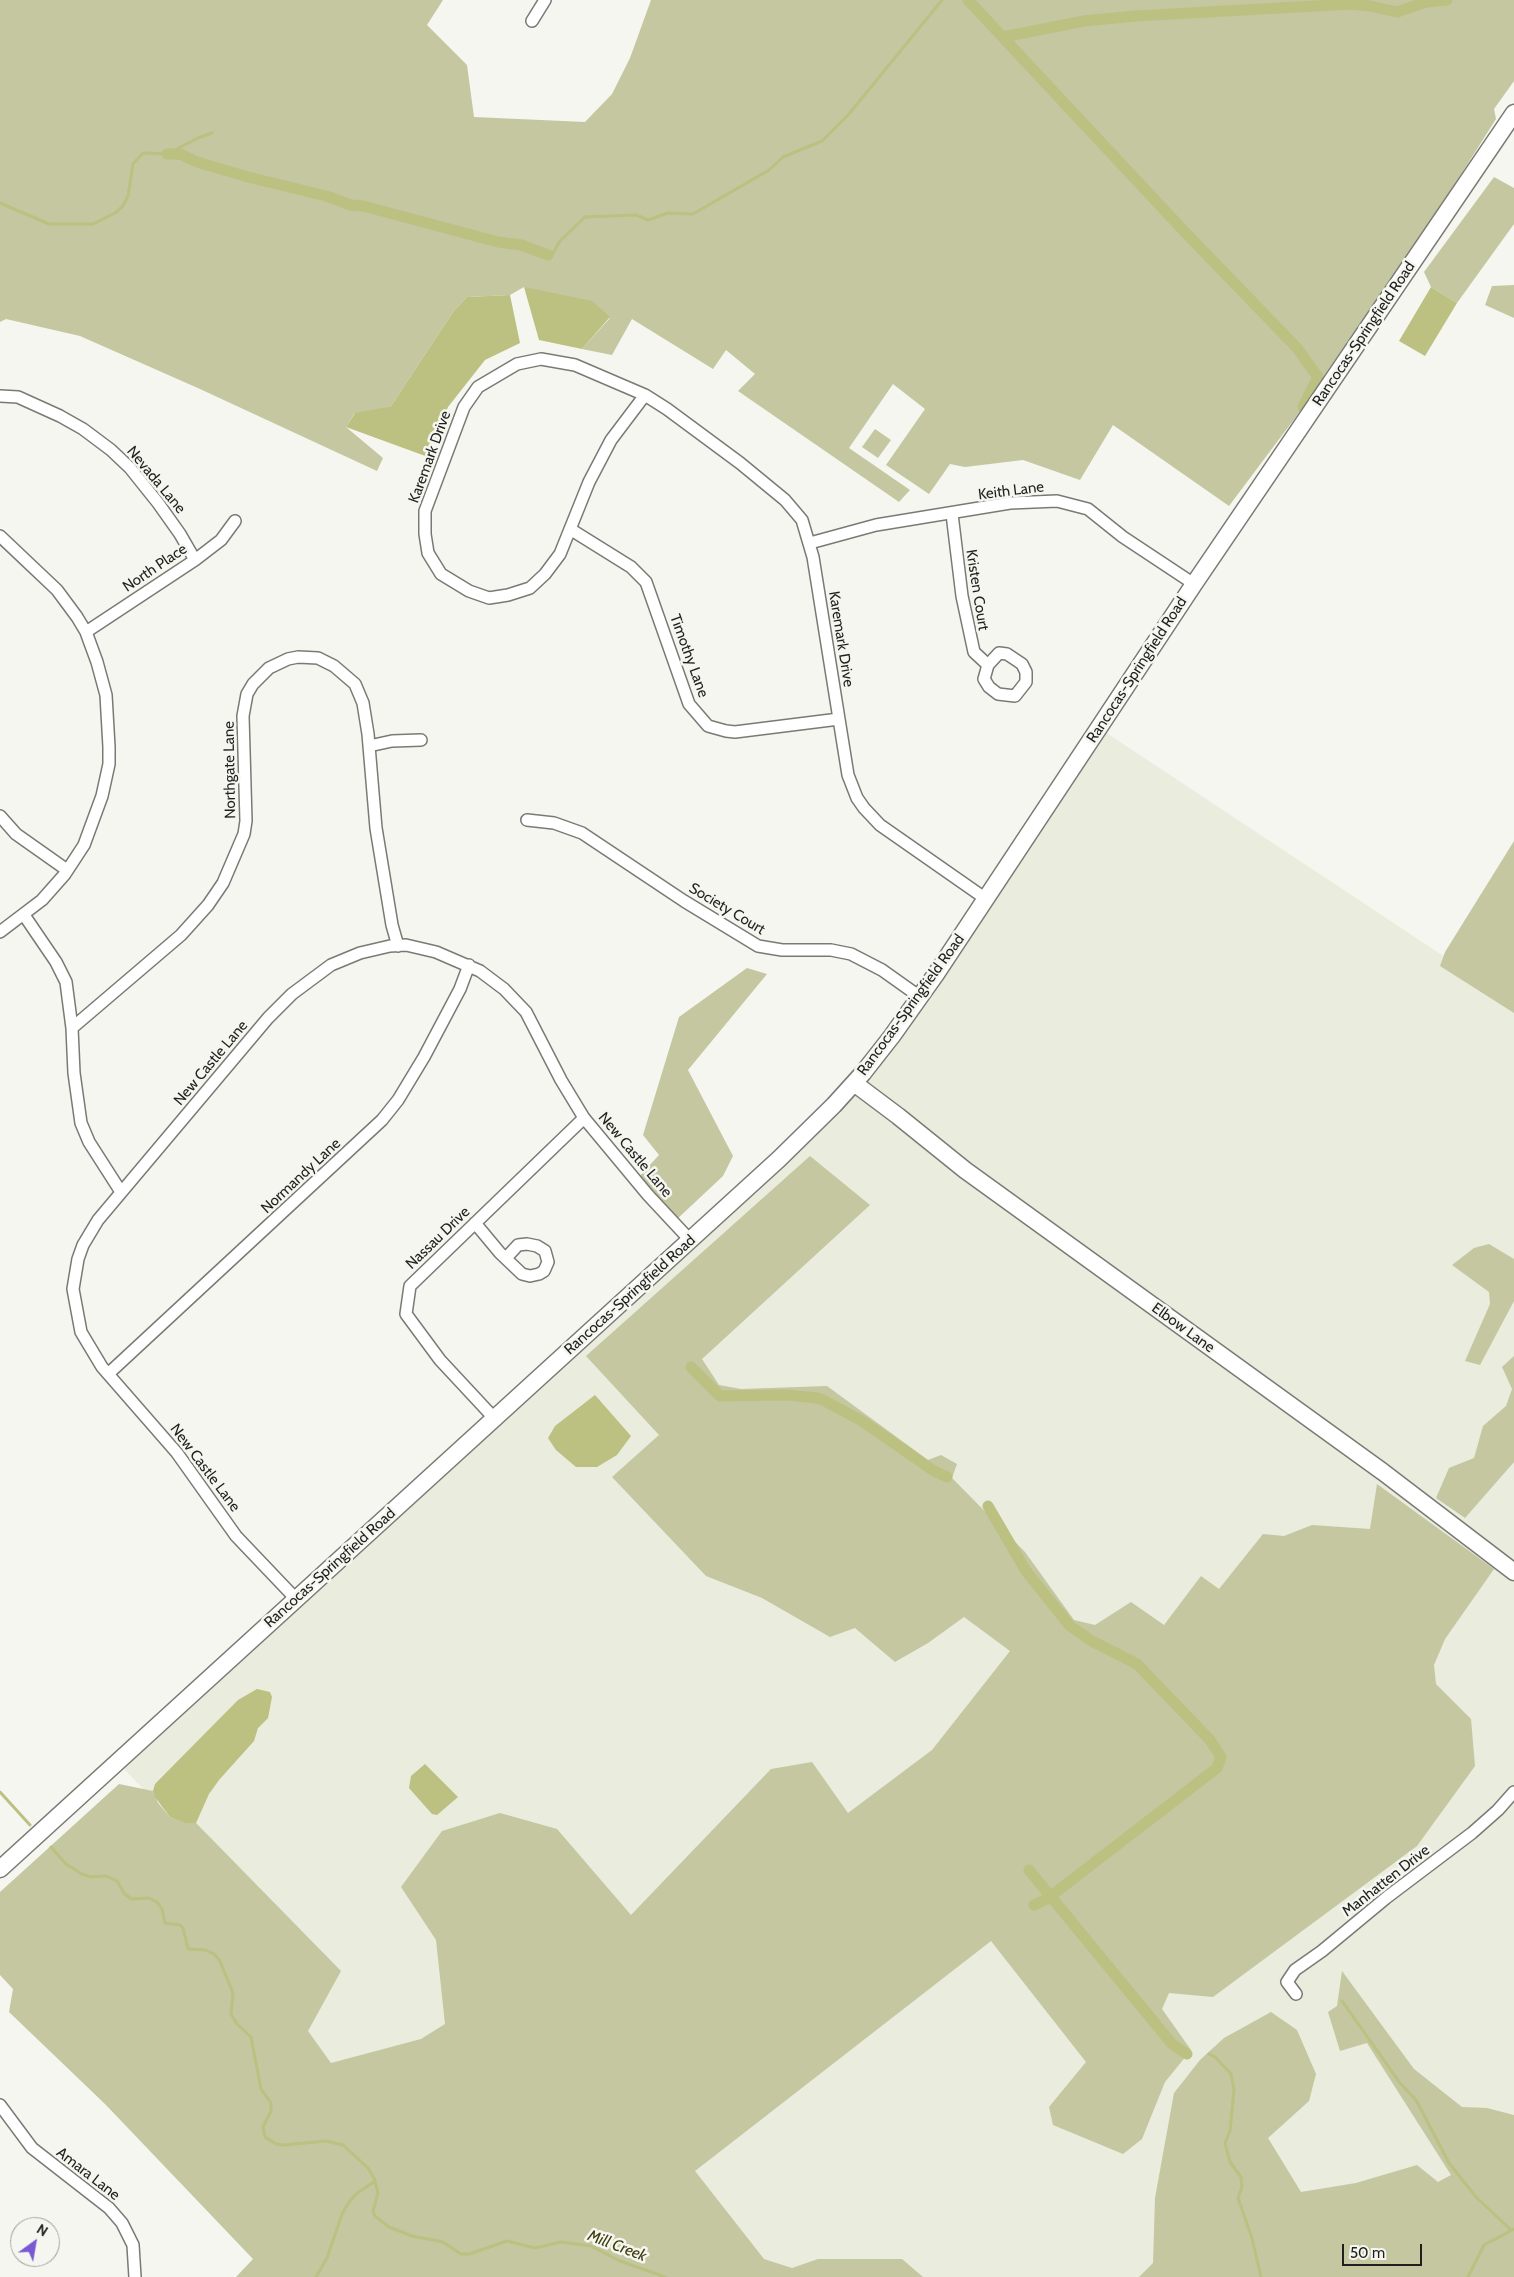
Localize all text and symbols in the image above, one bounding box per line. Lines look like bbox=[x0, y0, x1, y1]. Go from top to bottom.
street label: Rancocas-Springfield Road bbox=[1309, 258, 1419, 410]
street label: Karemark Drive bbox=[405, 408, 455, 506]
street label: Nevada Lane bbox=[123, 443, 189, 517]
street label: Keith Lane bbox=[977, 478, 1045, 504]
street label: North Place bbox=[119, 540, 191, 596]
street label: Kristen Court bbox=[962, 548, 992, 632]
street label: Karemark Drive bbox=[825, 590, 857, 688]
street label: Rancocas-Springfield Road bbox=[1083, 594, 1191, 746]
street label: Timothy Lane bbox=[666, 612, 712, 700]
street label: Northgate Lane bbox=[220, 721, 240, 819]
street label: Society Court bbox=[686, 879, 768, 939]
street label: Rancocas-Springfield Road bbox=[854, 931, 968, 1079]
street label: New Castle Lane bbox=[170, 1017, 252, 1109]
street label: New Castle Lane bbox=[594, 1109, 676, 1201]
street label: Normandy Lane bbox=[258, 1135, 344, 1217]
street label: Nassau Drive bbox=[402, 1203, 474, 1273]
street label: Rancocas-Springfield Road bbox=[561, 1231, 699, 1359]
street label: Elbow Lane bbox=[1148, 1299, 1218, 1357]
street label: New Castle Lane bbox=[166, 1421, 244, 1515]
street label: Rancocas-Springfield Road bbox=[261, 1504, 399, 1632]
street label: Manhatten Drive bbox=[1339, 1841, 1433, 1921]
street label: Amara Lane bbox=[53, 2144, 123, 2204]
north arrow bbox=[10, 2217, 60, 2267]
text: N bbox=[33, 2220, 51, 2240]
water label: Mill Creek bbox=[585, 2226, 649, 2266]
scale bar bbox=[1344, 2234, 1424, 2266]
text: 50 m bbox=[1350, 2244, 1385, 2262]

